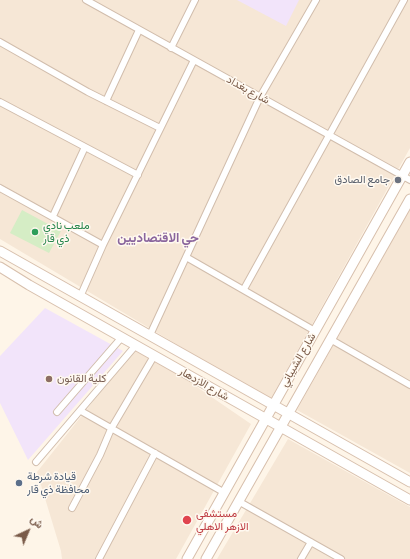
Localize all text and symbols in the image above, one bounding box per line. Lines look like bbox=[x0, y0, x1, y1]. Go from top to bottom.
street label: شارع بغداد bbox=[224, 73, 272, 107]
place label: جامع الصادق bbox=[335, 173, 390, 187]
marker: جامع الصادق bbox=[393, 175, 403, 185]
place label: ملعب نادي ذي قار bbox=[43, 219, 90, 245]
marker: ملعب نادي ذي قار bbox=[30, 227, 40, 237]
district label: حي الاقتصاديين bbox=[117, 230, 199, 246]
street label: شارع الشيباني bbox=[277, 331, 319, 389]
street label: شارع الازدهار bbox=[177, 364, 231, 404]
place label: كلية القانون bbox=[57, 372, 106, 386]
marker: كلية القانون bbox=[44, 374, 54, 384]
place label: قيادة شرطة محافظة ذي قار bbox=[27, 470, 90, 496]
marker: قيادة شرطة محافظة ذي قار bbox=[14, 478, 24, 488]
place label: مستشفى الازهر الاهلي bbox=[196, 507, 248, 533]
north arrow bbox=[8, 511, 48, 551]
text: ش bbox=[28, 513, 45, 531]
marker: مستشفى الازهر الاهلي bbox=[181, 514, 193, 526]

